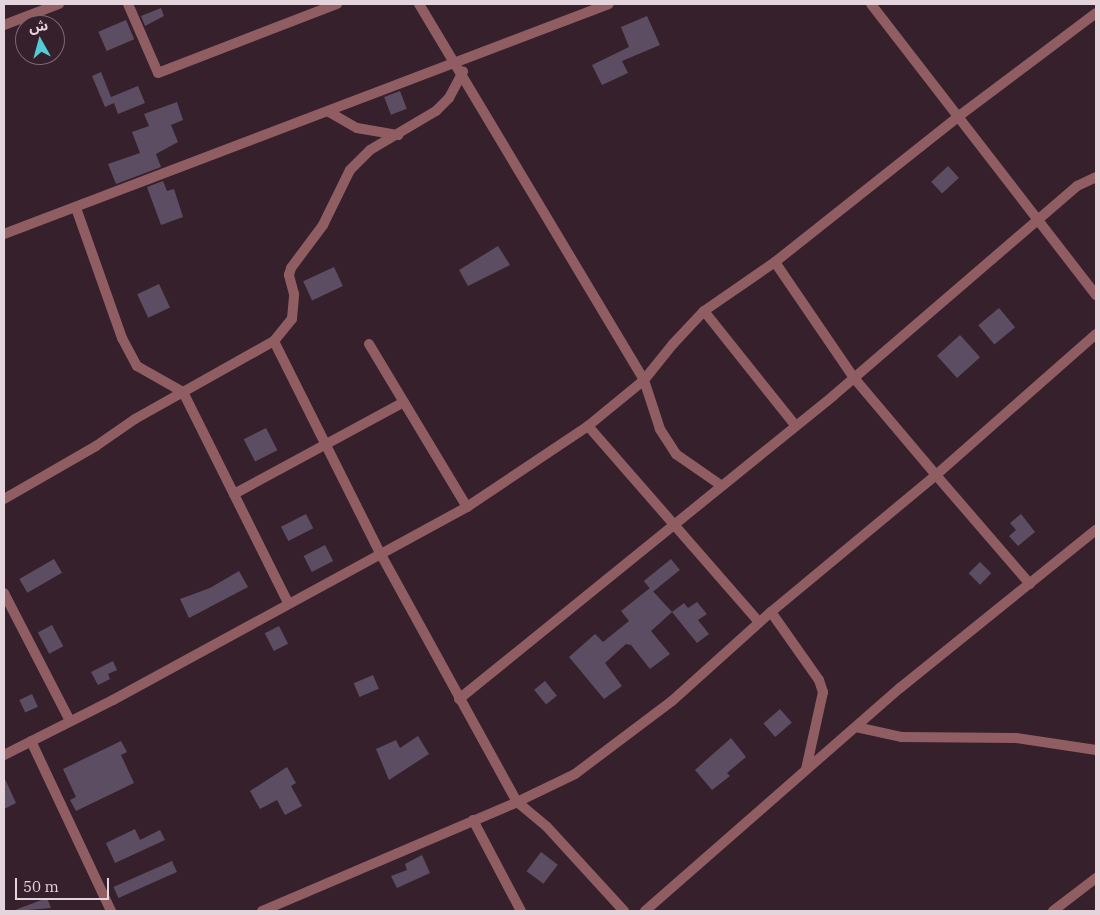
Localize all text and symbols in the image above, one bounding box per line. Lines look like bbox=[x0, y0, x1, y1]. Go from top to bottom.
north arrow bbox=[15, 15, 65, 65]
text: ش bbox=[28, 16, 49, 36]
scale bar bbox=[18, 868, 111, 900]
text: 50 m bbox=[23, 877, 59, 896]

